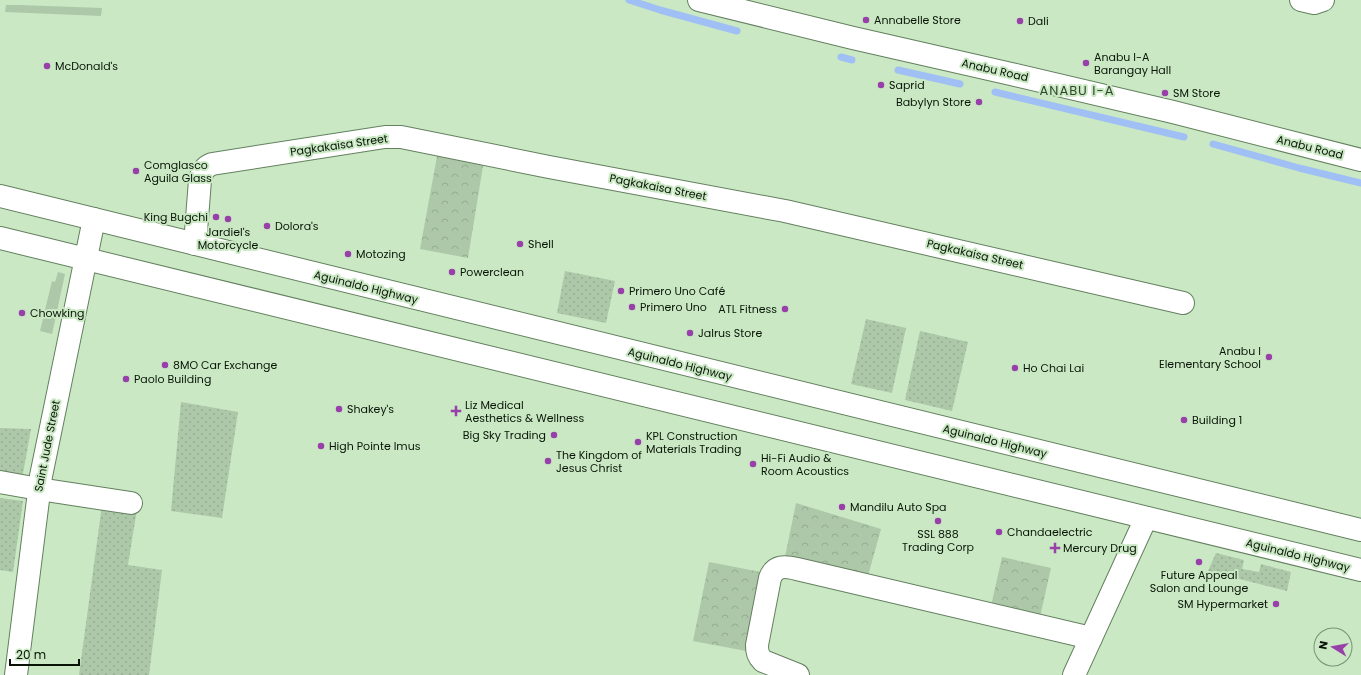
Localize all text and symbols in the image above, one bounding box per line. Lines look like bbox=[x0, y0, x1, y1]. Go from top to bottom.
place label: Annabelle Store bbox=[874, 12, 961, 28]
place label: Dali bbox=[1028, 13, 1049, 29]
marker: Annabelle Store bbox=[861, 15, 871, 25]
marker: Dali bbox=[1015, 16, 1025, 26]
place label: Anabu I-A Barangay Hall bbox=[1094, 49, 1171, 78]
street label: Anabu Road bbox=[960, 55, 1030, 85]
place label: McDonald's bbox=[55, 58, 118, 74]
marker: Anabu I-A Barangay Hall bbox=[1081, 58, 1091, 68]
marker: McDonald's bbox=[42, 61, 52, 71]
place label: Saprid bbox=[889, 77, 925, 93]
marker: Saprid bbox=[876, 80, 886, 90]
district label: ANABU I-A bbox=[1039, 81, 1115, 100]
place label: SM Store bbox=[1173, 85, 1220, 101]
marker: SM Store bbox=[1160, 88, 1170, 98]
place label: Babylyn Store bbox=[896, 94, 971, 110]
marker: Babylyn Store bbox=[974, 97, 984, 107]
street label: Pagkakaisa Street bbox=[289, 130, 389, 160]
street label: Anabu Road bbox=[1275, 131, 1345, 163]
place label: Comglasco Aguila Glass bbox=[144, 157, 212, 186]
marker: Comglasco Aguila Glass bbox=[131, 166, 141, 176]
street label: Pagkakaisa Street bbox=[608, 170, 708, 204]
place label: King Bugchi bbox=[144, 209, 208, 225]
marker: King Bugchi bbox=[211, 212, 221, 222]
marker: Jardiel's Motorcycle bbox=[223, 214, 233, 224]
place label: Dolora's bbox=[275, 218, 319, 234]
marker: Dolora's bbox=[262, 221, 272, 231]
place label: Jardiel's Motorcycle bbox=[198, 224, 259, 253]
street label: Pagkakaisa Street bbox=[925, 235, 1025, 273]
place label: Shell bbox=[528, 236, 554, 252]
marker: Shell bbox=[515, 239, 525, 249]
place label: Motozing bbox=[356, 246, 406, 262]
marker: Motozing bbox=[343, 249, 353, 259]
place label: Powerclean bbox=[460, 264, 524, 280]
street label: Aguinaldo Highway bbox=[312, 266, 420, 308]
marker: Powerclean bbox=[447, 267, 457, 277]
place label: Primero Uno Café bbox=[629, 283, 725, 299]
marker: Primero Uno Café bbox=[616, 286, 626, 296]
place label: Primero Uno bbox=[640, 299, 707, 315]
place label: ATL Fitness bbox=[718, 301, 777, 317]
marker: Primero Uno bbox=[627, 302, 637, 312]
marker: ATL Fitness bbox=[780, 304, 790, 314]
place label: Chowking bbox=[30, 305, 84, 321]
marker: Chowking bbox=[17, 308, 27, 318]
place label: Jalrus Store bbox=[698, 325, 762, 341]
marker: Jalrus Store bbox=[685, 328, 695, 338]
street label: Aguinaldo Highway bbox=[626, 343, 734, 385]
place label: Anabu I Elementary School bbox=[1159, 343, 1261, 372]
marker: Anabu I Elementary School bbox=[1264, 352, 1274, 362]
place label: 8MO Car Exchange bbox=[173, 357, 278, 373]
marker: 8MO Car Exchange bbox=[160, 360, 170, 370]
place label: Ho Chai Lai bbox=[1023, 360, 1084, 376]
marker: Ho Chai Lai bbox=[1010, 363, 1020, 373]
place label: Paolo Building bbox=[134, 371, 211, 387]
marker: Paolo Building bbox=[121, 374, 131, 384]
place label: Liz Medical Aesthetics & Wellness bbox=[465, 397, 585, 426]
street label: Saint Jude Street bbox=[30, 399, 64, 493]
place label: Shakey's bbox=[347, 401, 394, 417]
marker: Shakey's bbox=[334, 404, 344, 414]
marker: Liz Medical Aesthetics & Wellness bbox=[450, 405, 462, 417]
place label: Building 1 bbox=[1192, 412, 1242, 428]
marker: Building 1 bbox=[1179, 415, 1189, 425]
street label: Aguinaldo Highway bbox=[941, 420, 1049, 462]
place label: Big Sky Trading bbox=[463, 427, 546, 443]
place label: KPL Construction Materials Trading bbox=[646, 428, 741, 457]
marker: Big Sky Trading bbox=[549, 430, 559, 440]
marker: KPL Construction Materials Trading bbox=[633, 437, 643, 447]
place label: High Pointe Imus bbox=[329, 438, 421, 454]
marker: High Pointe Imus bbox=[316, 441, 326, 451]
place label: The Kingdom of Jesus Christ bbox=[556, 447, 642, 476]
place label: Hi-Fi Audio & Room Acoustics bbox=[761, 450, 849, 479]
marker: The Kingdom of Jesus Christ bbox=[543, 456, 553, 466]
marker: Hi-Fi Audio & Room Acoustics bbox=[748, 459, 758, 469]
place label: Mandilu Auto Spa bbox=[850, 499, 947, 515]
marker: Mandilu Auto Spa bbox=[837, 502, 847, 512]
marker: SSL 888 Trading Corp bbox=[933, 516, 943, 526]
place label: Chandaelectric bbox=[1007, 524, 1093, 540]
place label: SSL 888 Trading Corp bbox=[902, 526, 974, 555]
marker: Chandaelectric bbox=[994, 527, 1004, 537]
street label: Aguinaldo Highway bbox=[1244, 534, 1352, 576]
place label: Mercury Drug bbox=[1063, 540, 1137, 556]
marker: Mercury Drug bbox=[1050, 543, 1060, 553]
marker: Future Appeal Salon and Lounge bbox=[1194, 557, 1204, 567]
place label: Future Appeal Salon and Lounge bbox=[1150, 567, 1248, 596]
place label: SM Hypermarket bbox=[1178, 596, 1268, 612]
marker: SM Hypermarket bbox=[1271, 599, 1281, 609]
north arrow bbox=[1313, 627, 1353, 667]
text: N bbox=[1315, 640, 1332, 651]
scale bar bbox=[10, 641, 79, 667]
text: 20 m bbox=[16, 646, 46, 663]

